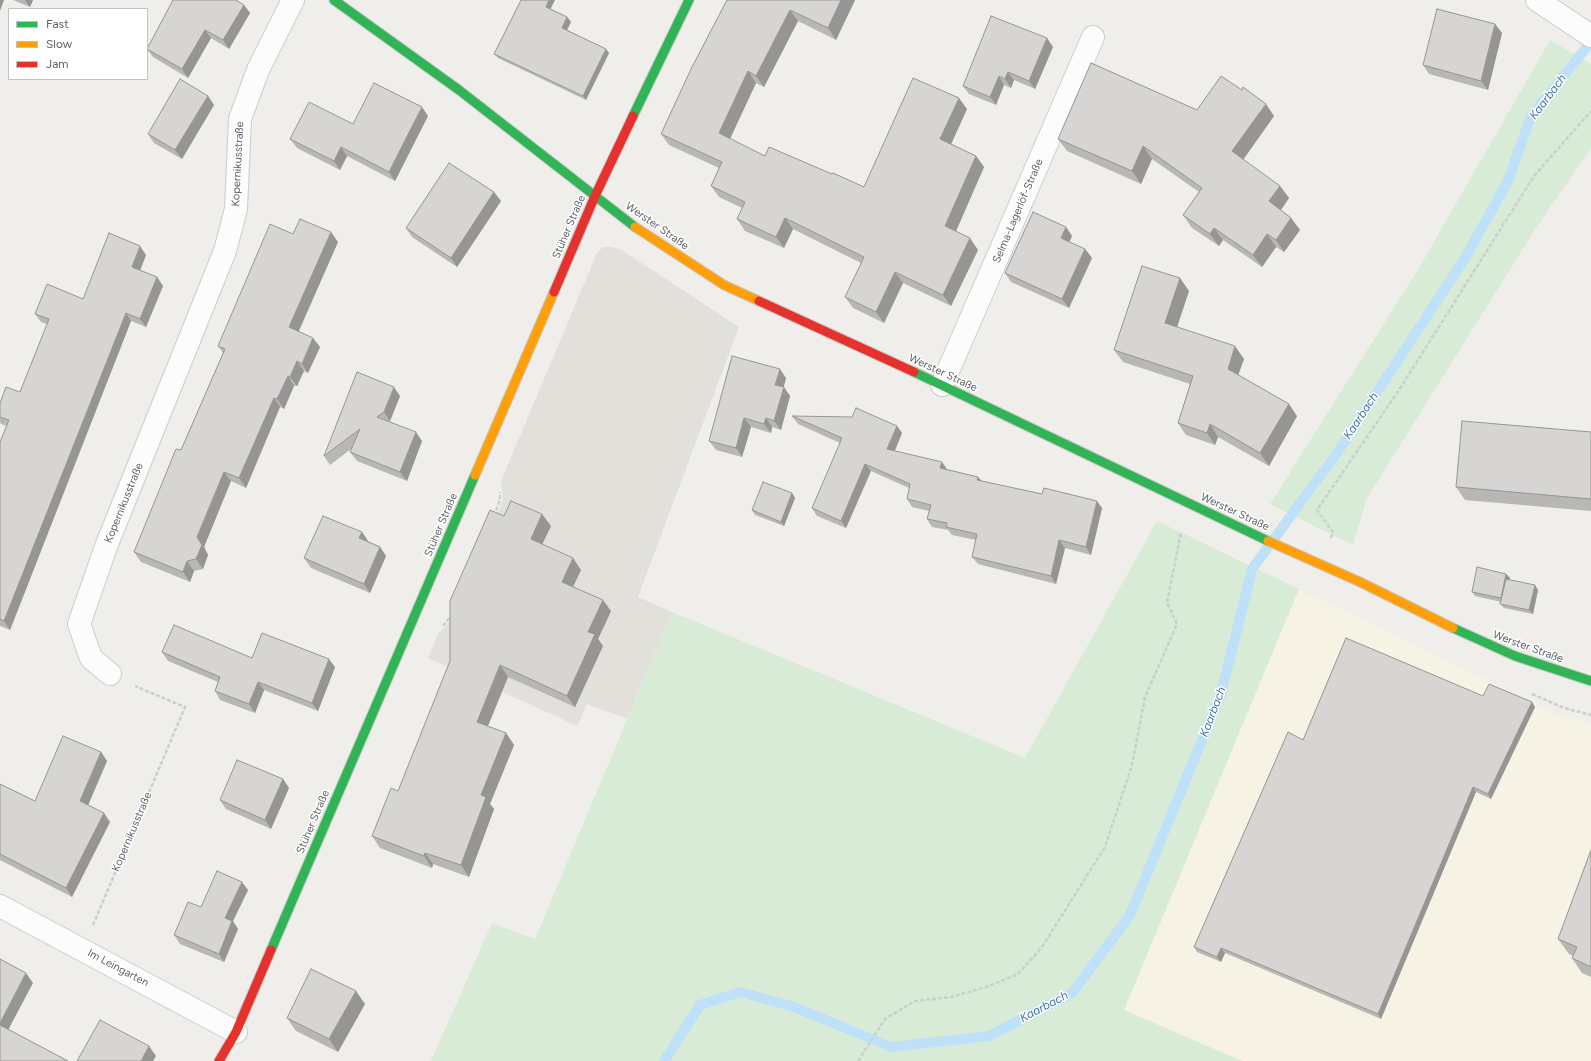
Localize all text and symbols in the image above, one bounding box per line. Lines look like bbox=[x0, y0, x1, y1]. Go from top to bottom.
legend bbox=[8, 8, 148, 80]
text: Fast bbox=[46, 17, 69, 31]
text: Slow bbox=[46, 37, 72, 51]
text: Jam bbox=[46, 57, 69, 71]
water label: Kaarbach bbox=[1526, 72, 1570, 122]
street label: Kopernikusstraße bbox=[229, 121, 247, 207]
street label: Selma-Lagerlöf-Straße bbox=[990, 157, 1046, 265]
street label: Stüher Straße bbox=[550, 193, 588, 261]
street label: Werster Straße bbox=[623, 199, 691, 253]
street label: Werster Straße bbox=[907, 351, 979, 395]
water label: Kaarbach bbox=[1341, 390, 1381, 442]
street label: Kopernikusstraße bbox=[102, 461, 146, 545]
street label: Werster Straße bbox=[1199, 490, 1271, 534]
street label: Stüher Straße bbox=[422, 491, 460, 559]
street label: Werster Straße bbox=[1491, 628, 1565, 666]
water label: Kaarbach bbox=[1197, 685, 1229, 739]
street label: Stüher Straße bbox=[294, 788, 332, 856]
street label: Kopernikusstraße bbox=[109, 790, 155, 874]
street label: Im Leingarten bbox=[85, 946, 151, 990]
water label: Kaarbach bbox=[1017, 988, 1071, 1026]

